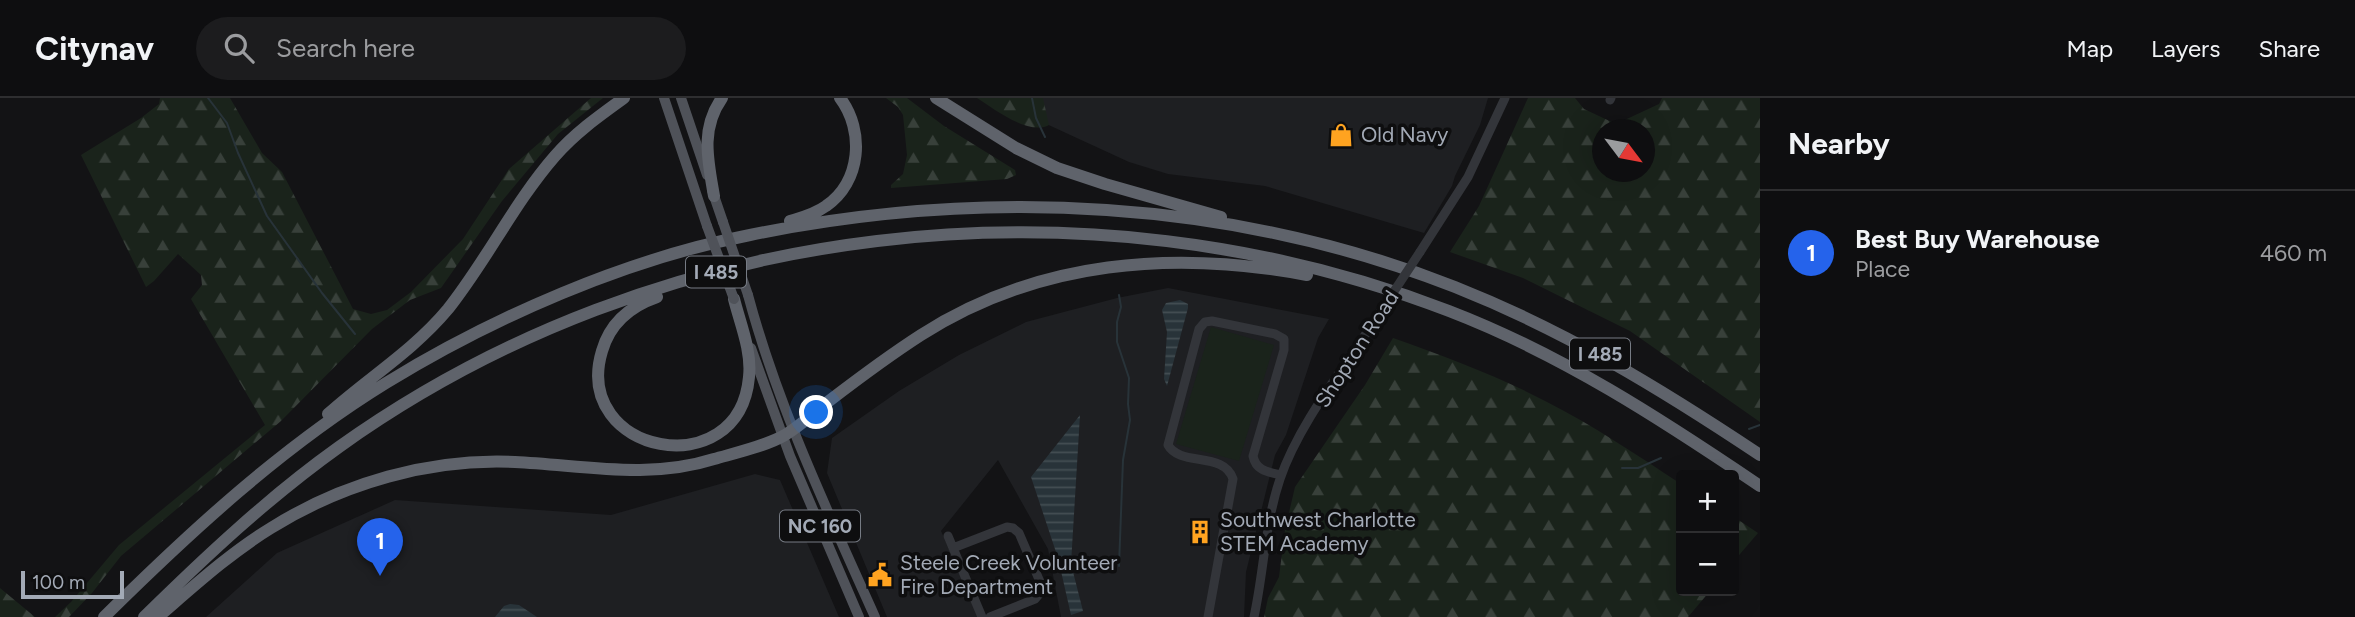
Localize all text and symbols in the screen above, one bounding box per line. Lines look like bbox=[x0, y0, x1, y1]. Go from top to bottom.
search box bbox=[196, 17, 686, 80]
text: Citynav bbox=[35, 29, 154, 68]
icon: search bbox=[220, 29, 258, 67]
text: Search here bbox=[276, 32, 415, 64]
text: Map bbox=[2066, 34, 2113, 63]
text: Layers bbox=[2151, 34, 2220, 63]
text: Share bbox=[2258, 34, 2320, 63]
north arrow bbox=[1592, 119, 1655, 182]
shop icon: Old Navy bbox=[1327, 121, 1355, 149]
place label: Old Navy bbox=[1361, 122, 1448, 147]
text: Nearby bbox=[1788, 125, 1890, 162]
text: Best Buy Warehouse bbox=[1855, 223, 2100, 255]
text: 1 bbox=[1806, 239, 1816, 267]
text: 460 m bbox=[2260, 239, 2327, 267]
text: Place bbox=[1855, 255, 1910, 283]
road number: I 485 bbox=[686, 256, 746, 288]
street label: Shopton Road bbox=[1309, 286, 1404, 412]
road number: I 485 bbox=[1570, 338, 1630, 370]
your location bbox=[799, 395, 833, 429]
map controls bbox=[1676, 470, 1739, 596]
button: + bbox=[1676, 470, 1739, 533]
place label: Southwest Charlotte STEM Academy bbox=[1220, 507, 1416, 556]
road number: NC 160 bbox=[780, 510, 860, 542]
pin: 1 bbox=[357, 518, 403, 576]
building icon: Southwest Charlotte STEM Academy bbox=[1186, 518, 1214, 546]
button: − bbox=[1676, 533, 1739, 596]
place label: Steele Creek Volunteer Fire Department bbox=[900, 550, 1117, 599]
public building icon: Steele Creek Volunteer Fire Department bbox=[866, 561, 894, 589]
scale bar bbox=[21, 568, 124, 600]
text: 100 m bbox=[32, 571, 85, 594]

